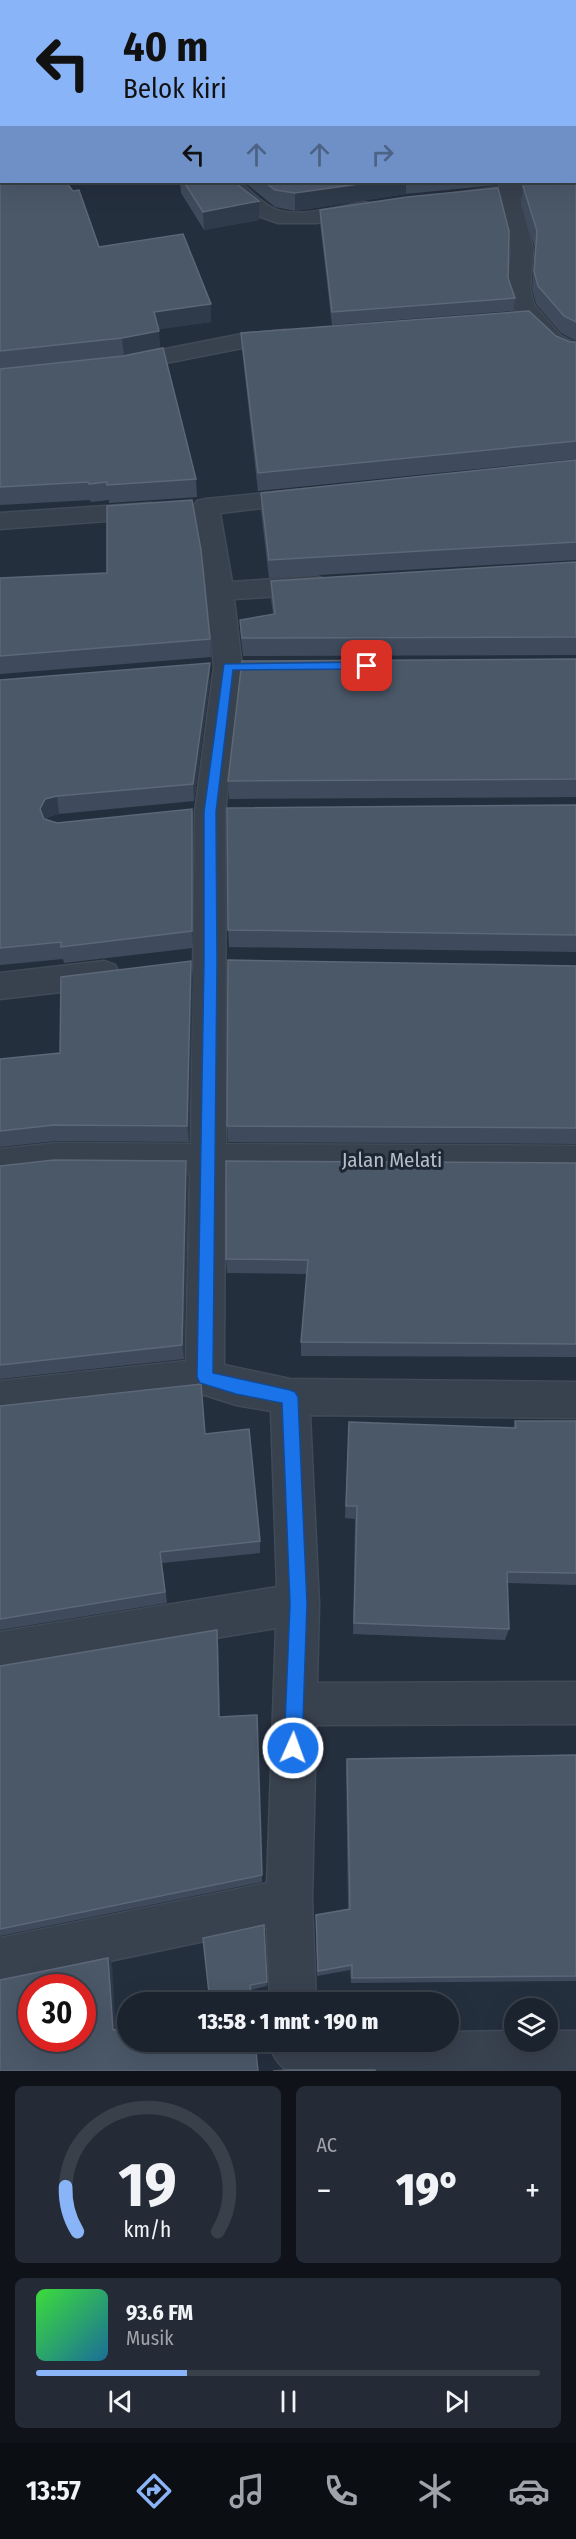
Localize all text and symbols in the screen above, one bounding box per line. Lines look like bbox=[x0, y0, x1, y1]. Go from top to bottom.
text: 40 m bbox=[123, 22, 208, 72]
icon: left bbox=[24, 24, 102, 102]
text: Belok kiri bbox=[123, 73, 227, 105]
icon: left bbox=[177, 138, 210, 171]
icon: ahead bbox=[240, 138, 273, 171]
icon: ahead bbox=[303, 138, 336, 171]
icon: right bbox=[366, 138, 399, 171]
pin bbox=[341, 640, 392, 691]
icon: arrive bbox=[350, 649, 383, 682]
street label: Jalan Melati bbox=[342, 1147, 442, 1173]
position arrow bbox=[261, 1716, 325, 1780]
speed limit sign: 30 bbox=[18, 1974, 96, 2052]
map controls bbox=[504, 1998, 558, 2052]
button: layers bbox=[504, 1998, 558, 2052]
text: 13:58 · 1 mnt · 190 m bbox=[198, 2008, 378, 2035]
text: AC bbox=[317, 2133, 337, 2157]
text: 19 bbox=[118, 2148, 177, 2223]
text: 19° bbox=[396, 2163, 460, 2217]
text: − bbox=[317, 2171, 331, 2211]
text: + bbox=[525, 2171, 540, 2211]
text: km/h bbox=[124, 2217, 172, 2243]
text: 93.6 FM bbox=[126, 2299, 193, 2326]
text: Musik bbox=[126, 2326, 174, 2350]
icon: previous bbox=[104, 2385, 137, 2418]
icon: pause bbox=[272, 2385, 305, 2418]
icon: next bbox=[440, 2385, 473, 2418]
icon: directions bbox=[133, 2470, 175, 2512]
icon: music bbox=[226, 2470, 268, 2512]
icon: phone bbox=[320, 2470, 362, 2512]
icon: climate bbox=[414, 2470, 456, 2512]
icon: car bbox=[508, 2470, 550, 2512]
text: 13:57 bbox=[26, 2475, 81, 2507]

